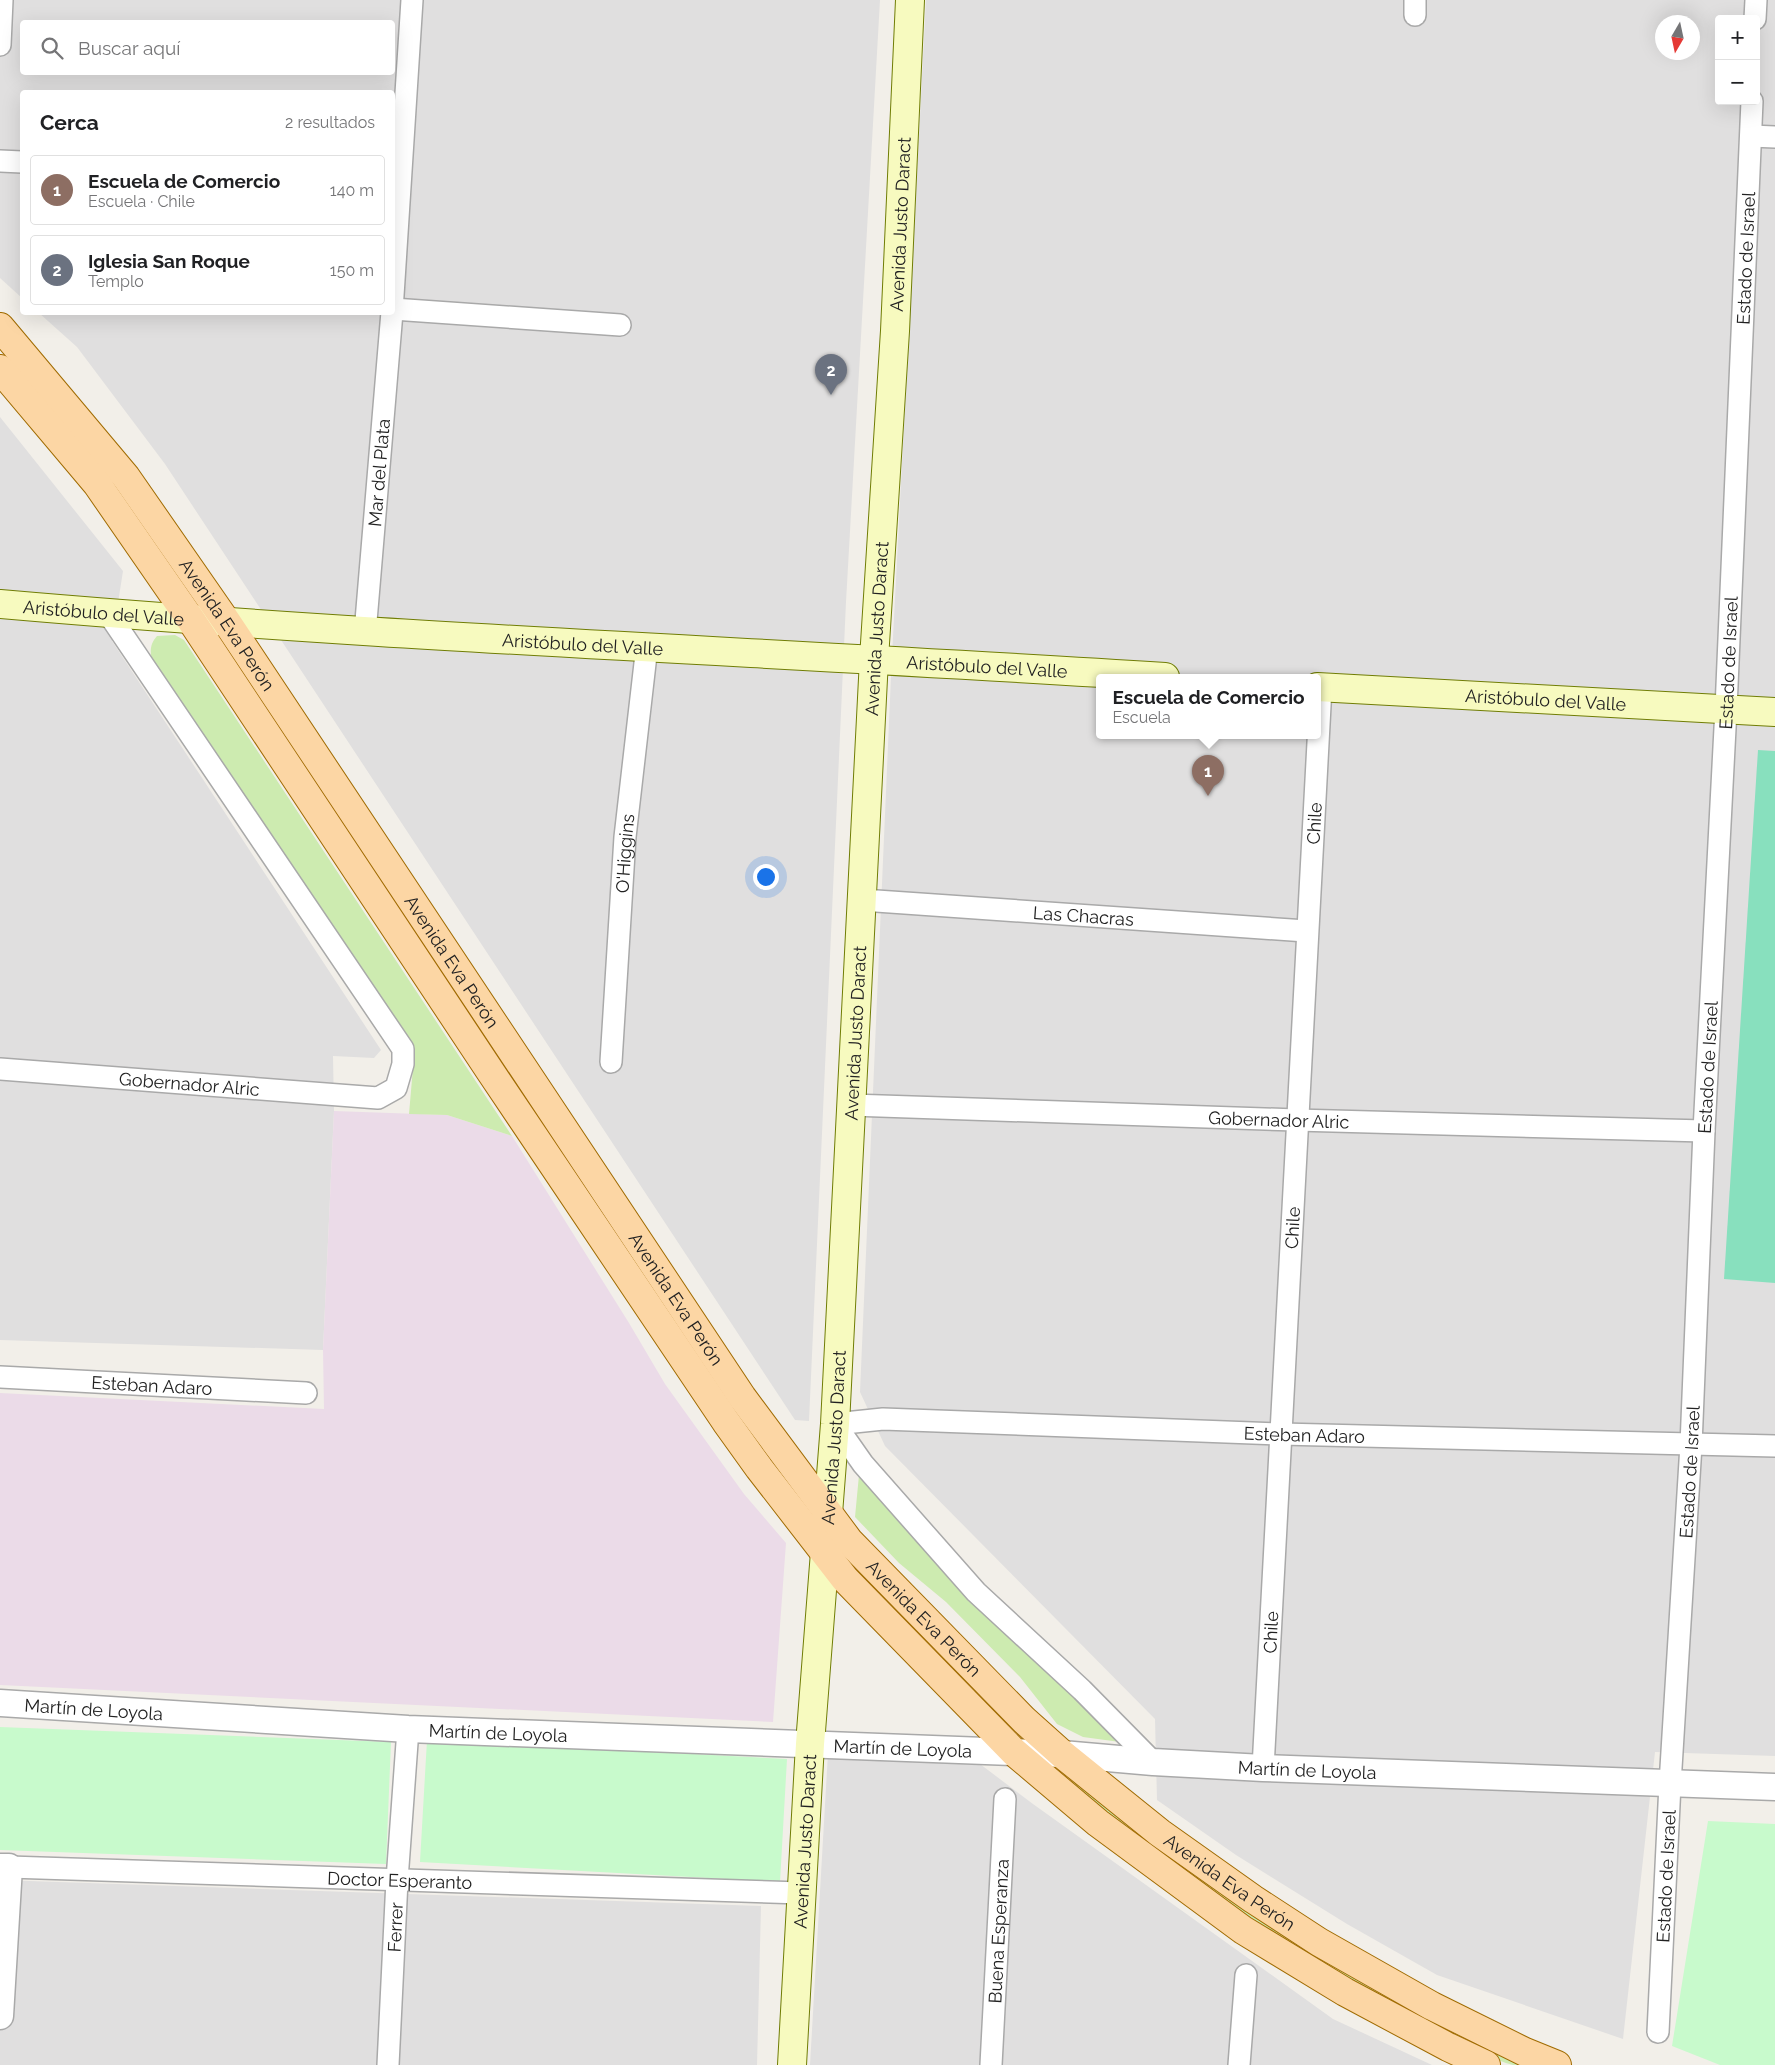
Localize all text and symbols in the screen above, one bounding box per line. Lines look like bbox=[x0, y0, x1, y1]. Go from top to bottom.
north arrow bbox=[1655, 15, 1700, 60]
map controls bbox=[1715, 15, 1760, 105]
button: + bbox=[1715, 15, 1760, 60]
search box bbox=[20, 20, 395, 75]
icon: search bbox=[38, 34, 66, 62]
text: Buscar aquí bbox=[78, 37, 180, 59]
button: − bbox=[1715, 60, 1760, 105]
text: Cerca bbox=[40, 110, 99, 135]
text: 2 resultados bbox=[285, 113, 375, 132]
street label: Avenida Justo Daract bbox=[885, 136, 914, 312]
text: Escuela de Comercio bbox=[88, 170, 280, 192]
text: 1 bbox=[53, 181, 61, 200]
text: 140 m bbox=[330, 181, 374, 200]
street label: Estado de Israel bbox=[1732, 191, 1759, 325]
text: Escuela · Chile bbox=[88, 192, 195, 211]
text: Iglesia San Roque bbox=[88, 250, 250, 272]
text: 2 bbox=[52, 261, 62, 280]
text: 150 m bbox=[330, 261, 374, 280]
text: Templo bbox=[88, 272, 144, 291]
pin: 2 bbox=[815, 354, 847, 395]
street label: Mar del Plata bbox=[363, 418, 394, 527]
street label: Avenida Justo Daract bbox=[861, 541, 892, 716]
street label: Avenida Eva Perón bbox=[175, 555, 280, 694]
street label: Aristóbulo del Valle bbox=[22, 596, 185, 629]
street label: Estado de Israel bbox=[1714, 596, 1741, 730]
street label: Aristóbulo del Valle bbox=[501, 629, 664, 659]
street label: Aristóbulo del Valle bbox=[906, 651, 1069, 681]
popup bbox=[1096, 674, 1321, 739]
street label: Aristóbulo del Valle bbox=[1465, 685, 1627, 714]
text: Escuela de Comercio bbox=[1112, 686, 1305, 708]
text: Escuela bbox=[1112, 708, 1171, 727]
pin: 1 bbox=[1192, 755, 1224, 796]
street label: Chile bbox=[1302, 801, 1325, 845]
street label: O'Higgins bbox=[611, 812, 638, 894]
your location bbox=[753, 864, 779, 890]
street label: Avenida Eva Perón bbox=[401, 891, 504, 1032]
street label: Las Chacras bbox=[1032, 901, 1135, 929]
street label: Avenida Justo Daract bbox=[840, 945, 870, 1121]
street label: Estado de Israel bbox=[1693, 1000, 1721, 1134]
street label: Gobernador Alric bbox=[118, 1068, 261, 1099]
street label: Gobernador Alric bbox=[1208, 1107, 1350, 1132]
street label: Chile bbox=[1280, 1206, 1304, 1249]
street label: Avenida Eva Perón bbox=[625, 1228, 728, 1369]
street label: Avenida Justo Daract bbox=[817, 1350, 849, 1525]
street label: Esteban Adaro bbox=[91, 1371, 213, 1399]
street label: Estado de Israel bbox=[1675, 1405, 1703, 1539]
street label: Esteban Adaro bbox=[1243, 1422, 1366, 1447]
street label: Avenida Eva Perón bbox=[863, 1555, 986, 1681]
street label: Chile bbox=[1259, 1610, 1282, 1654]
street label: Martín de Loyola bbox=[24, 1694, 164, 1724]
street label: Martín de Loyola bbox=[428, 1719, 568, 1746]
street label: Martín de Loyola bbox=[833, 1735, 973, 1761]
street label: Avenida Justo Daract bbox=[789, 1753, 820, 1929]
street label: Martín de Loyola bbox=[1237, 1756, 1377, 1783]
street label: Estado de Israel bbox=[1652, 1809, 1679, 1943]
street label: Avenida Eva Perón bbox=[1160, 1829, 1299, 1934]
street label: Buena Esperanza bbox=[984, 1858, 1012, 2004]
street label: Doctor Esperanto bbox=[327, 1867, 473, 1893]
street label: Ferrer bbox=[383, 1901, 406, 1953]

